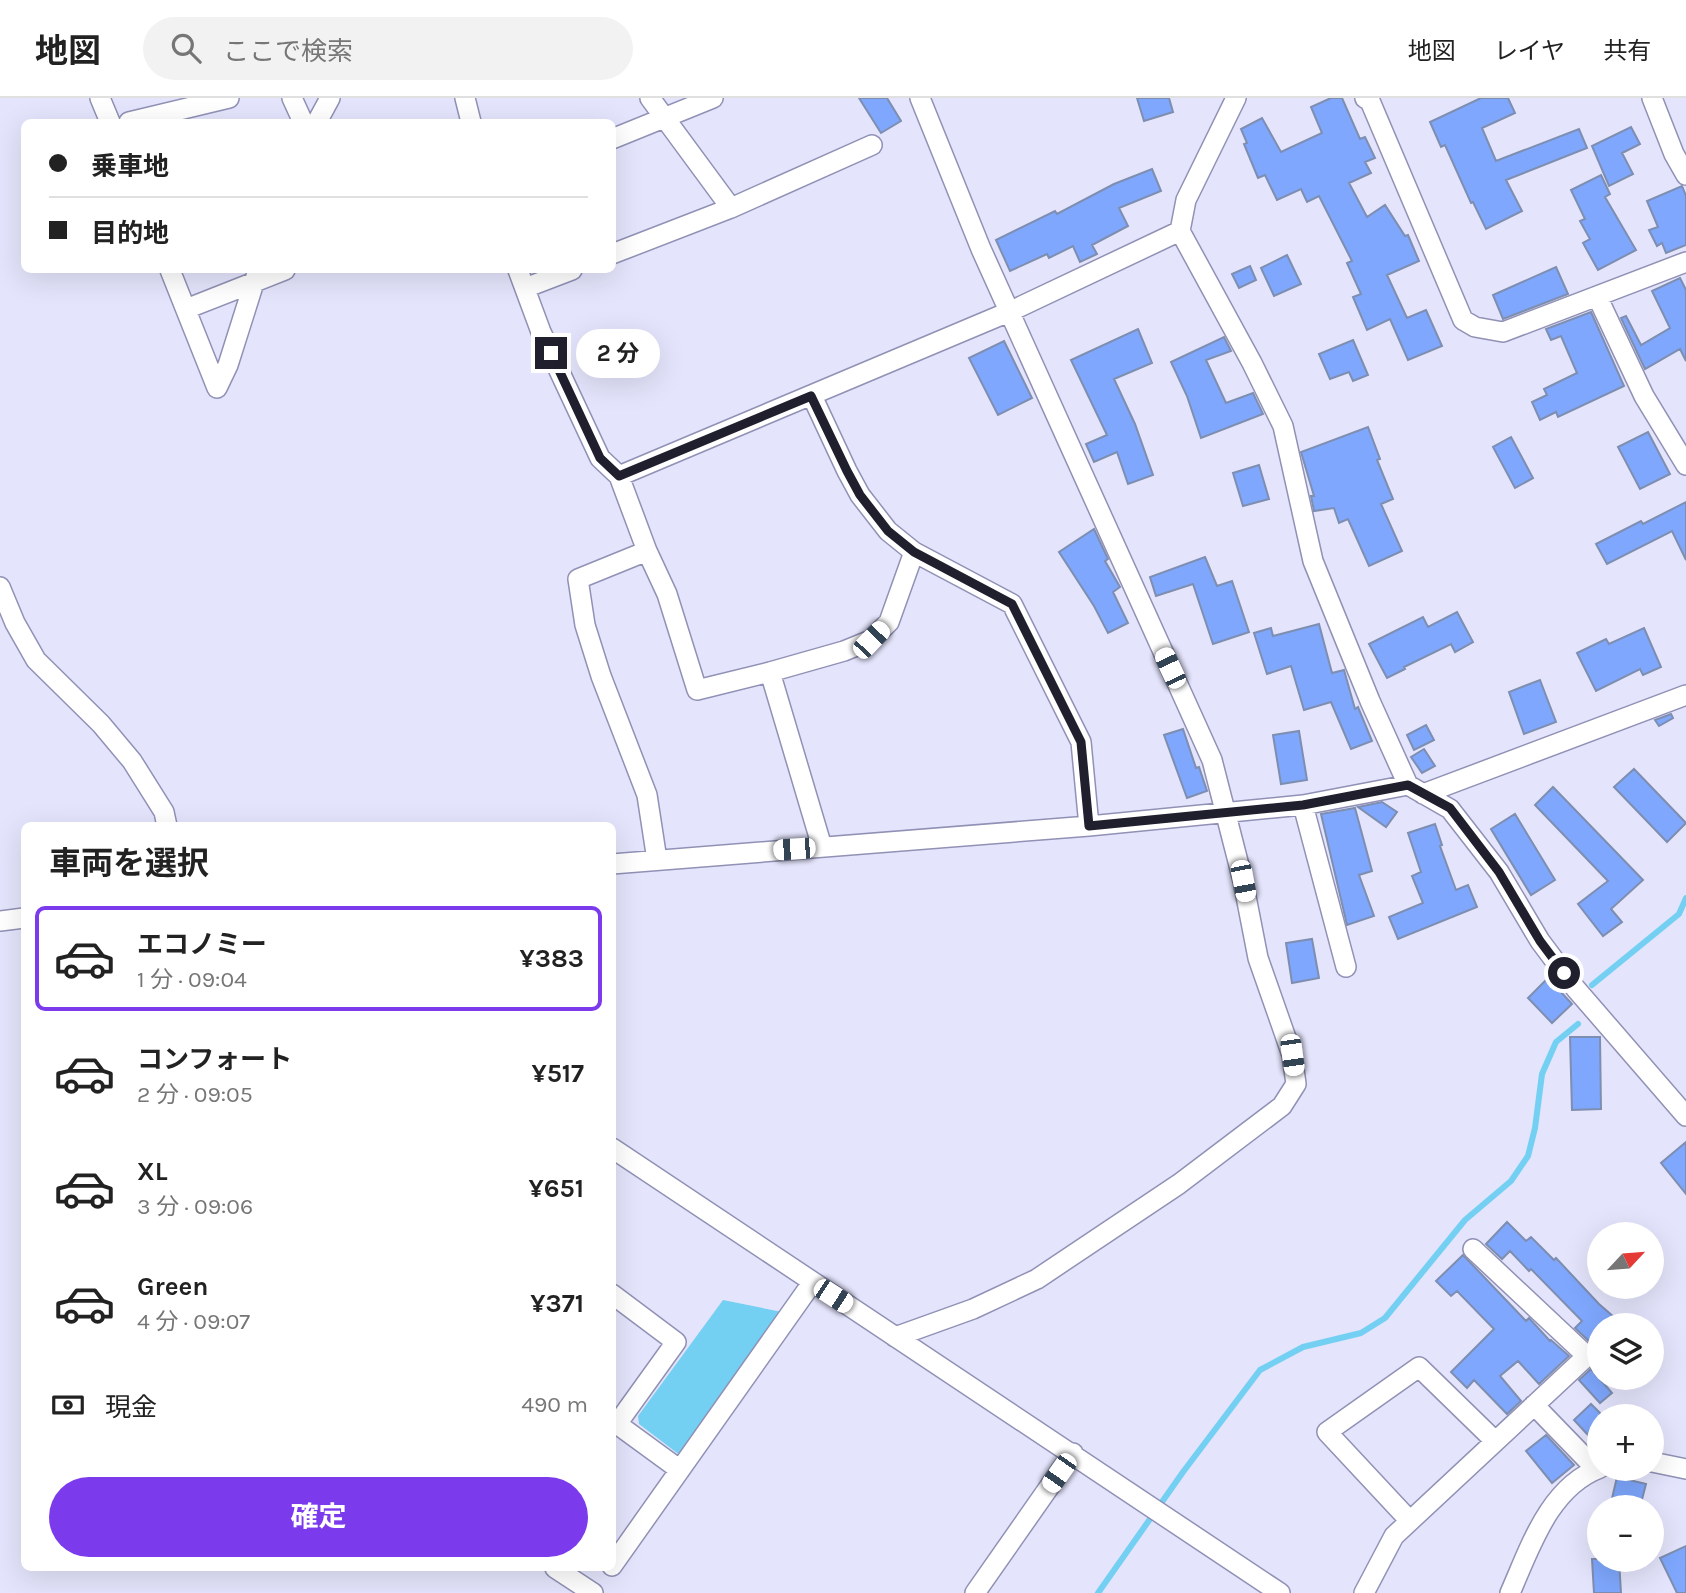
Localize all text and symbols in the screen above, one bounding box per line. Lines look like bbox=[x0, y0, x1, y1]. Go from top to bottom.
search box bbox=[143, 17, 633, 80]
icon: search bbox=[167, 29, 205, 67]
text: 地図 bbox=[35, 32, 101, 70]
text: ここで検索 bbox=[223, 36, 353, 67]
text: 地図 bbox=[1408, 37, 1456, 65]
text: レイヤ bbox=[1494, 37, 1565, 65]
text: 共有 bbox=[1603, 37, 1651, 65]
text: 乗車地 bbox=[91, 151, 169, 182]
text: 目的地 bbox=[91, 218, 169, 249]
callout: 2 分 bbox=[576, 328, 660, 378]
route end bbox=[535, 337, 567, 369]
text: 2 分 bbox=[597, 340, 639, 367]
car bbox=[849, 618, 894, 662]
car bbox=[1152, 645, 1189, 691]
car bbox=[773, 837, 816, 861]
text: 車両を選択 bbox=[49, 845, 209, 882]
car bbox=[1229, 858, 1258, 904]
icon: car bbox=[53, 927, 116, 990]
text: エコノミー bbox=[137, 929, 267, 960]
text: ¥383 bbox=[520, 943, 584, 974]
route start bbox=[1548, 957, 1580, 989]
text: 1 分 · 09:04 bbox=[137, 966, 247, 993]
car bbox=[1279, 1033, 1306, 1077]
icon: car bbox=[53, 1042, 116, 1105]
text: コンフォート bbox=[137, 1044, 292, 1075]
text: ¥517 bbox=[531, 1058, 584, 1089]
text: 2 分 · 09:05 bbox=[137, 1081, 253, 1108]
text: XL bbox=[137, 1156, 168, 1187]
icon: car bbox=[53, 1157, 116, 1220]
text: ¥651 bbox=[529, 1173, 584, 1204]
text: 3 分 · 09:06 bbox=[137, 1193, 253, 1220]
north arrow bbox=[1587, 1222, 1664, 1298]
map controls bbox=[1587, 1222, 1664, 1572]
text: Green bbox=[137, 1271, 209, 1302]
icon: car bbox=[53, 1272, 116, 1335]
car bbox=[810, 1276, 857, 1316]
text: ¥371 bbox=[530, 1288, 584, 1319]
text: 4 分 · 09:07 bbox=[137, 1308, 250, 1335]
button: layers bbox=[1587, 1313, 1664, 1390]
icon: cash bbox=[49, 1386, 87, 1424]
text: 490 m bbox=[521, 1391, 588, 1418]
text: 現金 bbox=[105, 1392, 157, 1423]
button: + bbox=[1587, 1404, 1664, 1481]
car bbox=[1039, 1450, 1080, 1496]
button: 確定 bbox=[49, 1477, 588, 1557]
button: − bbox=[1587, 1495, 1664, 1572]

